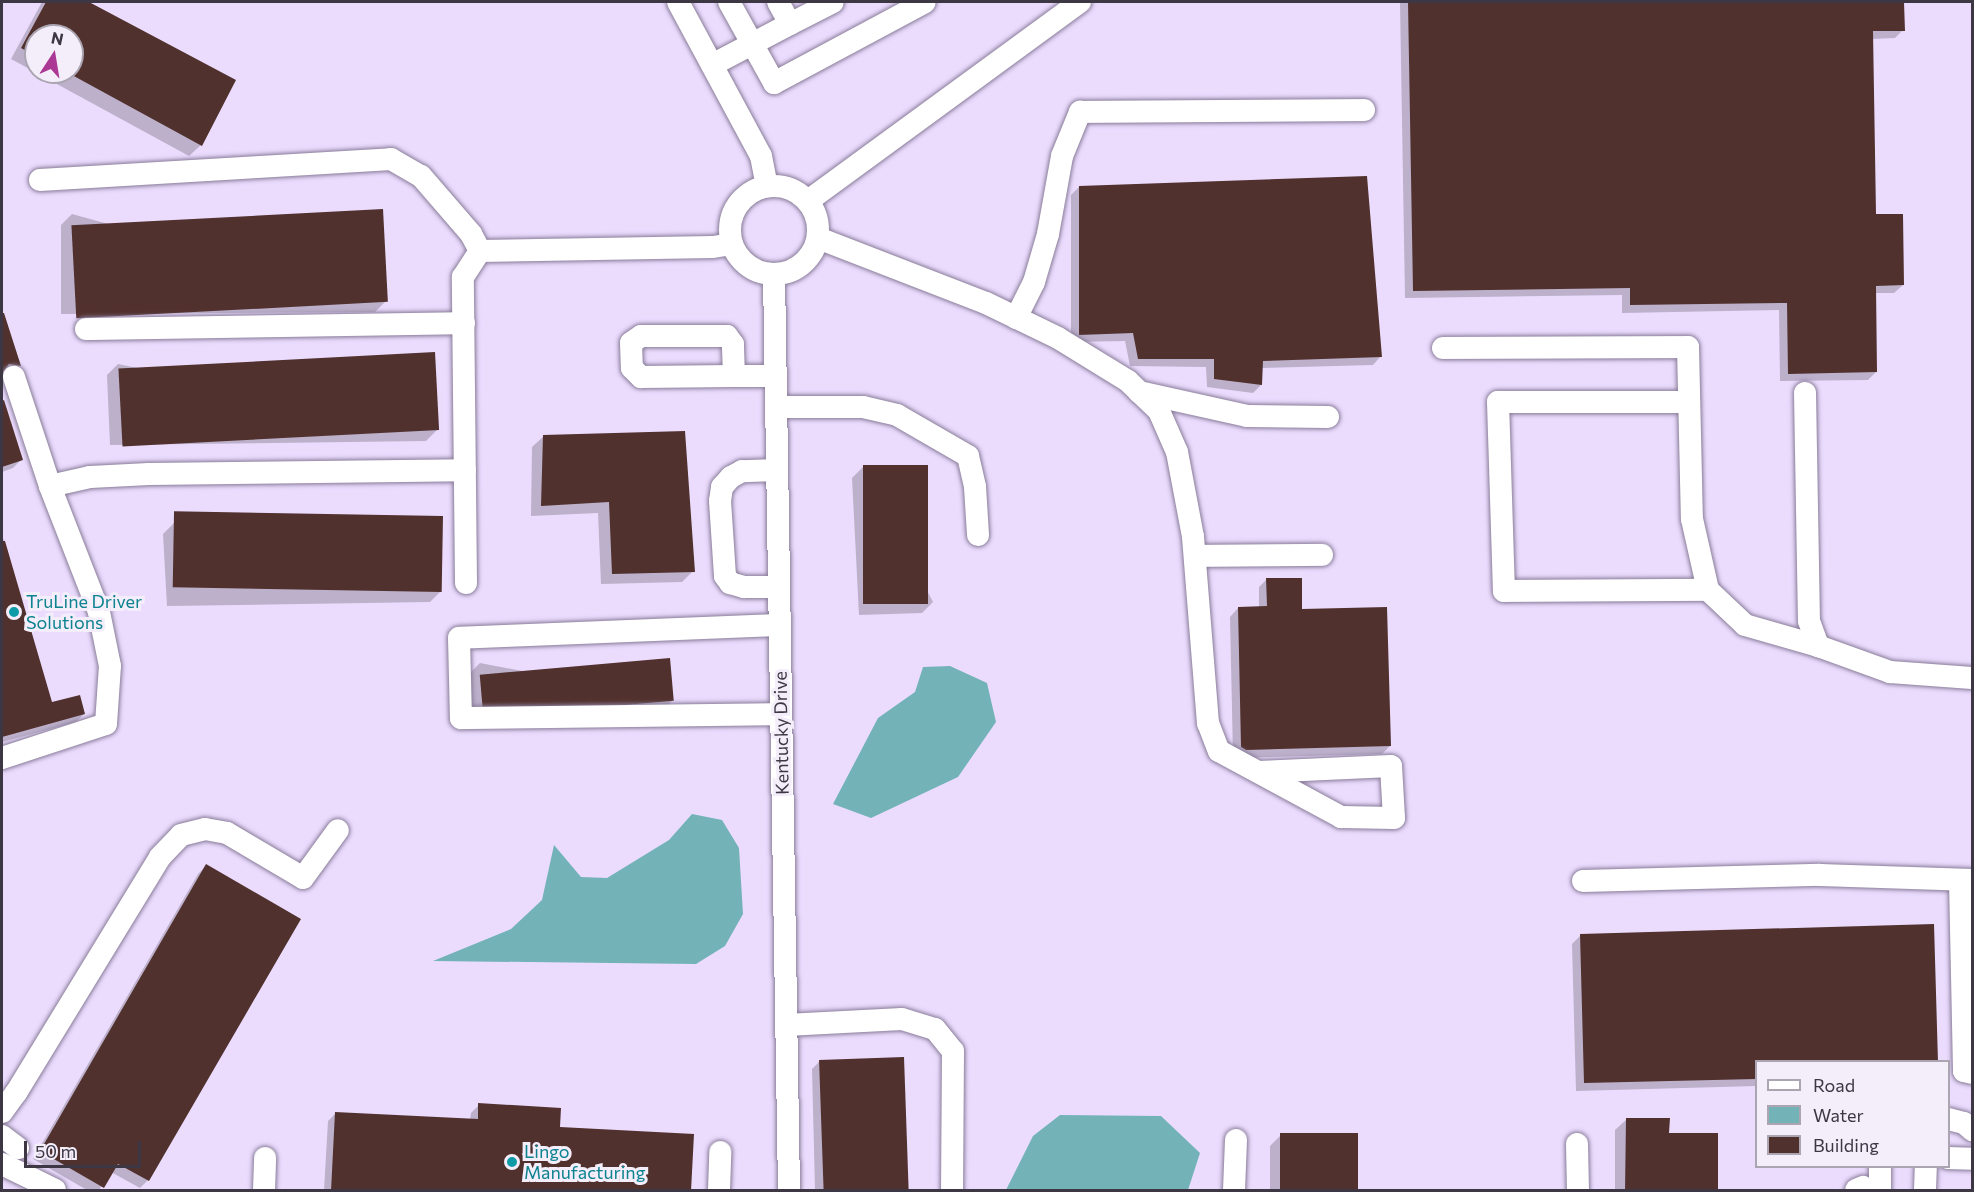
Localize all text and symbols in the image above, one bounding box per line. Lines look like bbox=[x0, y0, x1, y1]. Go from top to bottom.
north arrow bbox=[24, 24, 84, 84]
text: N bbox=[50, 27, 65, 48]
place label: TruLine Driver Solutions bbox=[26, 591, 142, 634]
marker: TruLine Driver Solutions bbox=[7, 605, 21, 619]
street label: Kentucky Drive bbox=[769, 671, 793, 795]
legend bbox=[1755, 1060, 1950, 1168]
text: Road bbox=[1813, 1074, 1855, 1096]
text: Water bbox=[1813, 1104, 1864, 1126]
scale bar bbox=[27, 1129, 144, 1167]
text: Building bbox=[1813, 1134, 1879, 1156]
text: 50 m bbox=[35, 1140, 76, 1162]
place label: Lingo Manufacturing bbox=[524, 1141, 645, 1184]
marker: Lingo Manufacturing bbox=[505, 1155, 519, 1169]

